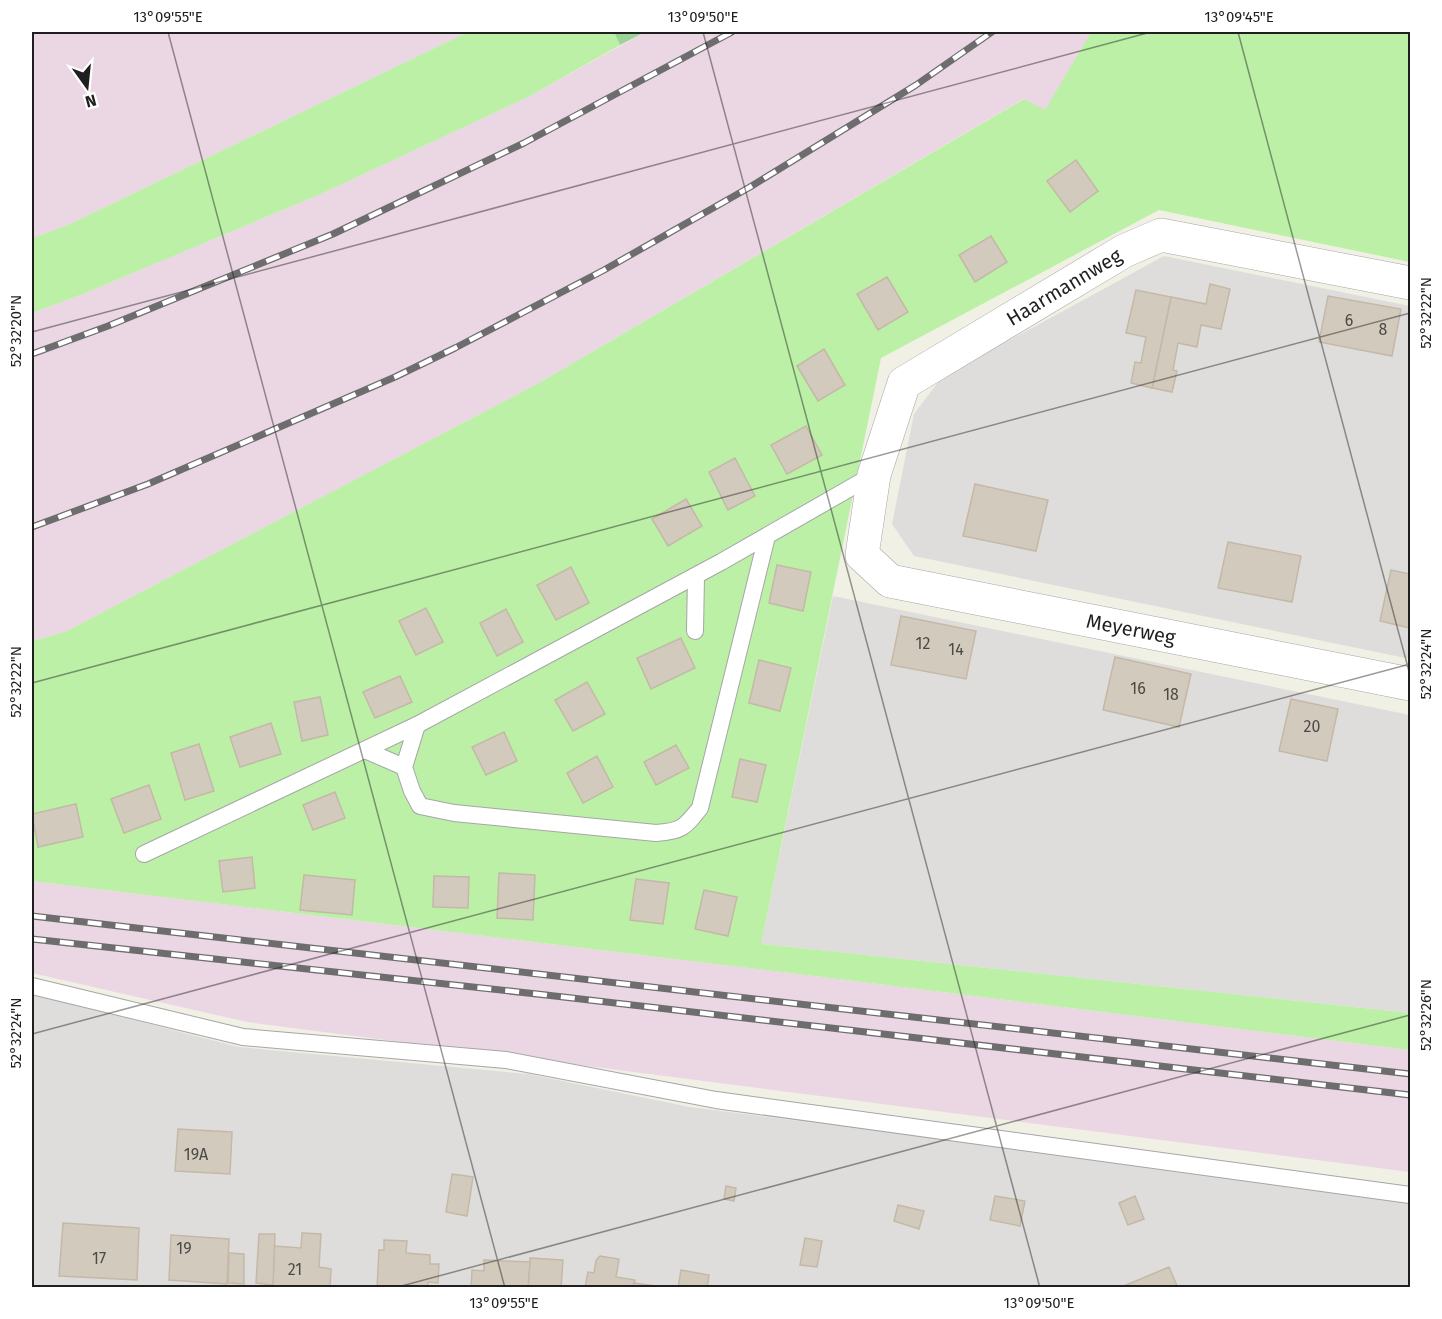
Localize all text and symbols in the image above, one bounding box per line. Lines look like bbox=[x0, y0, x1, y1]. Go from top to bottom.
text: 13°09'55"E bbox=[133, 8, 203, 26]
text: 13°09'50"E bbox=[668, 8, 738, 26]
text: 13°09'45"E bbox=[1204, 8, 1274, 26]
north arrow bbox=[57, 57, 117, 117]
text: N bbox=[83, 90, 98, 112]
street label: Haarmannweg bbox=[1002, 243, 1126, 331]
text: 52°32'22"N bbox=[1417, 277, 1435, 349]
text: 52°32'20"N bbox=[7, 295, 25, 367]
house number: 6 bbox=[1345, 311, 1353, 330]
house number: 8 bbox=[1379, 320, 1388, 339]
street label: Meyerweg bbox=[1084, 609, 1178, 650]
text: 52°32'24"N bbox=[1417, 628, 1435, 700]
house number: 12 bbox=[916, 634, 930, 653]
house number: 14 bbox=[948, 640, 964, 659]
text: 52°32'22"N bbox=[7, 646, 25, 718]
house number: 16 bbox=[1130, 679, 1146, 698]
house number: 18 bbox=[1163, 685, 1179, 704]
house number: 20 bbox=[1304, 717, 1320, 736]
text: 52°32'26"N bbox=[1417, 979, 1435, 1051]
text: 52°32'24"N bbox=[7, 997, 25, 1069]
house number: 19A bbox=[184, 1145, 209, 1164]
house number: 19 bbox=[176, 1239, 192, 1258]
house number: 17 bbox=[92, 1249, 106, 1268]
house number: 21 bbox=[288, 1260, 302, 1279]
text: 13°09'55"E bbox=[469, 1294, 539, 1312]
text: 13°09'50"E bbox=[1004, 1294, 1074, 1312]

